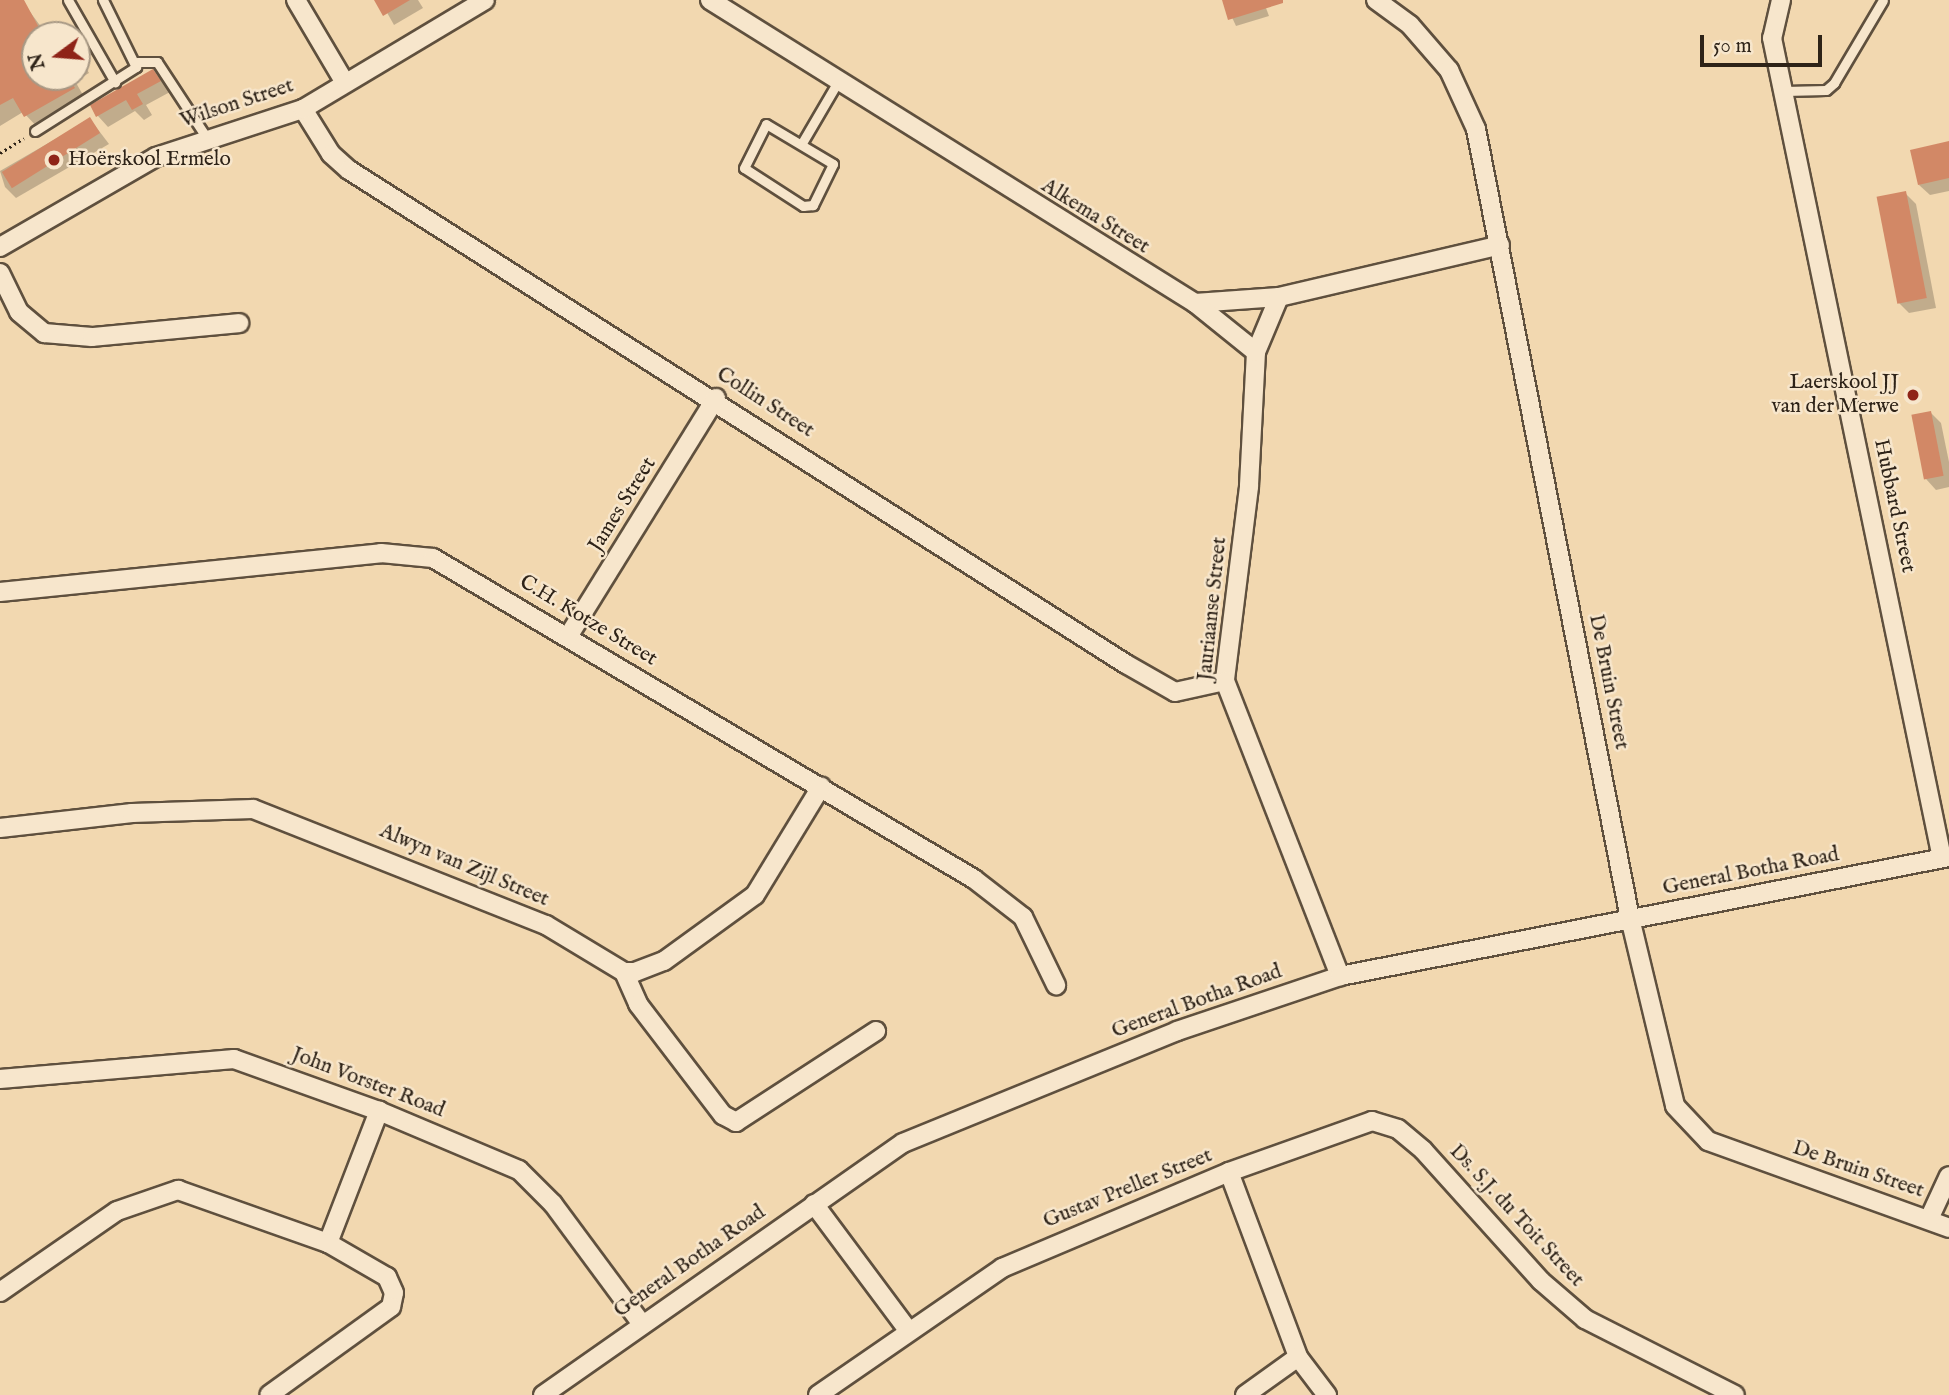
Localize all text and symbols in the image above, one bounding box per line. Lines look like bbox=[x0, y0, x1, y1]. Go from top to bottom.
north arrow bbox=[21, 21, 91, 91]
scale bar bbox=[1704, 21, 1826, 65]
text: 50 m bbox=[1713, 33, 1752, 60]
text: N bbox=[24, 50, 52, 72]
street label: Wilson Street bbox=[177, 74, 297, 134]
place label: Hoërskool Ermelo bbox=[68, 147, 231, 173]
marker: Hoërskool Ermelo bbox=[46, 152, 62, 168]
street label: Alkema Street bbox=[1036, 174, 1154, 260]
street label: Collin Street bbox=[711, 362, 819, 444]
place label: Laerskool JJ van der Merwe bbox=[1771, 370, 1899, 420]
marker: Laerskool JJ van der Merwe bbox=[1905, 387, 1921, 403]
street label: Hubbard Street bbox=[1868, 437, 1920, 575]
street label: James Street bbox=[584, 453, 662, 557]
street label: Jauriaanse Street bbox=[1193, 536, 1233, 682]
street label: C.H. Kotze Street bbox=[515, 570, 661, 672]
street label: De Bruin Street bbox=[1583, 612, 1633, 752]
street label: Alwyn van Zijl Street bbox=[376, 819, 552, 913]
street label: General Botha Road bbox=[1661, 843, 1841, 901]
street label: General Botha Road bbox=[1109, 960, 1285, 1044]
street label: John Vorster Road bbox=[288, 1042, 448, 1124]
street label: De Bruin Street bbox=[1789, 1136, 1927, 1204]
street label: Ds. S.J. du Toit Street bbox=[1443, 1139, 1589, 1293]
street label: Gustav Preller Street bbox=[1040, 1144, 1216, 1234]
street label: General Botha Road bbox=[609, 1200, 771, 1324]

